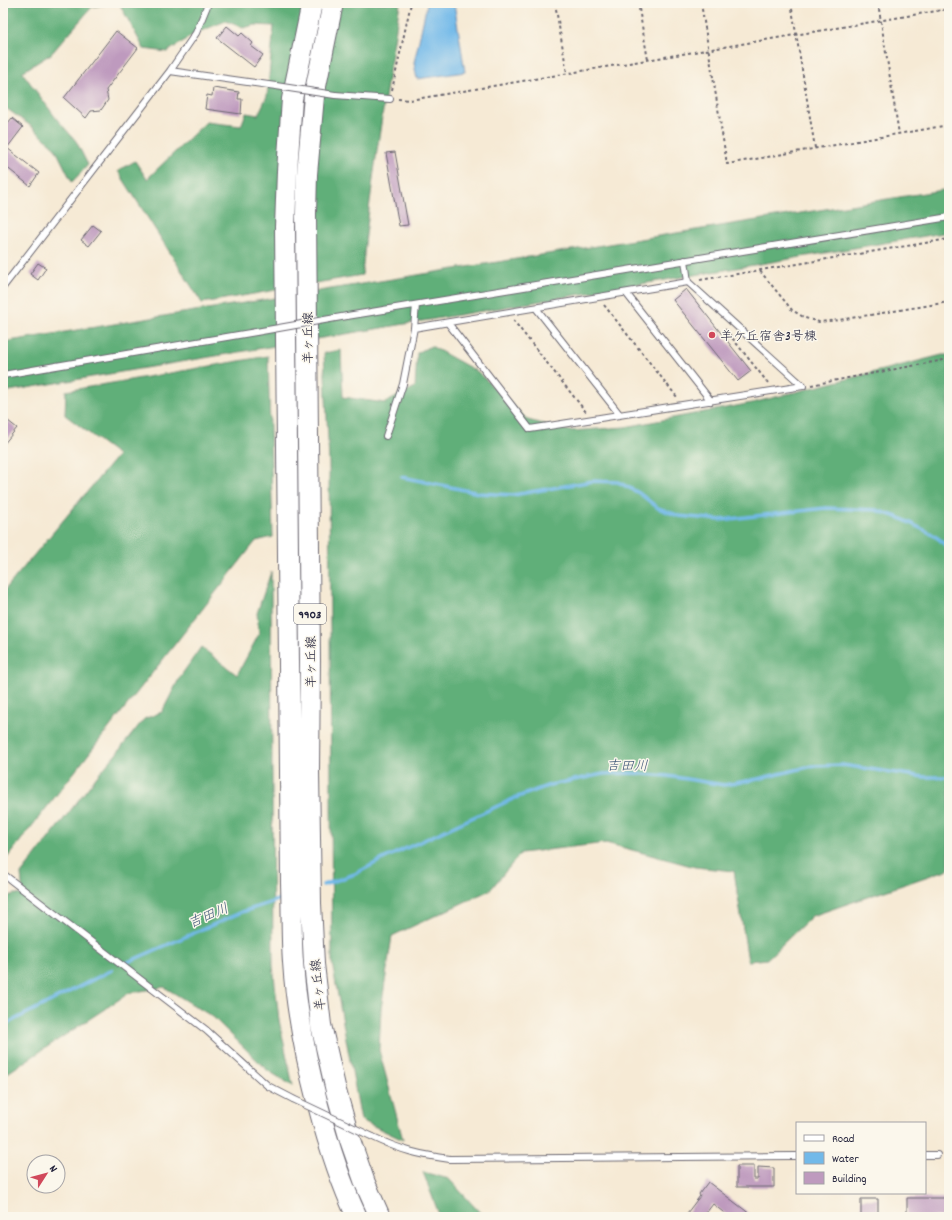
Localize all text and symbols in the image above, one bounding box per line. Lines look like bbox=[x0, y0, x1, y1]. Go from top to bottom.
street label: 羊ヶ丘線 bbox=[300, 311, 319, 364]
place label: 羊ケ丘宿舎3号棟 bbox=[720, 328, 817, 347]
marker: 羊ケ丘宿舎3号棟 bbox=[707, 330, 717, 340]
road number: 9903 bbox=[294, 604, 326, 624]
street label: 羊ヶ丘線 bbox=[303, 635, 322, 688]
water label: 吉田川 bbox=[606, 757, 648, 777]
water label: 吉田川 bbox=[186, 899, 232, 934]
street label: 羊ヶ丘線 bbox=[307, 957, 332, 1012]
legend bbox=[796, 1122, 926, 1194]
text: Road bbox=[832, 1131, 854, 1148]
text: Water bbox=[832, 1151, 859, 1168]
north arrow bbox=[26, 1154, 66, 1194]
text: N bbox=[44, 1162, 61, 1177]
text: Building bbox=[832, 1171, 867, 1188]

